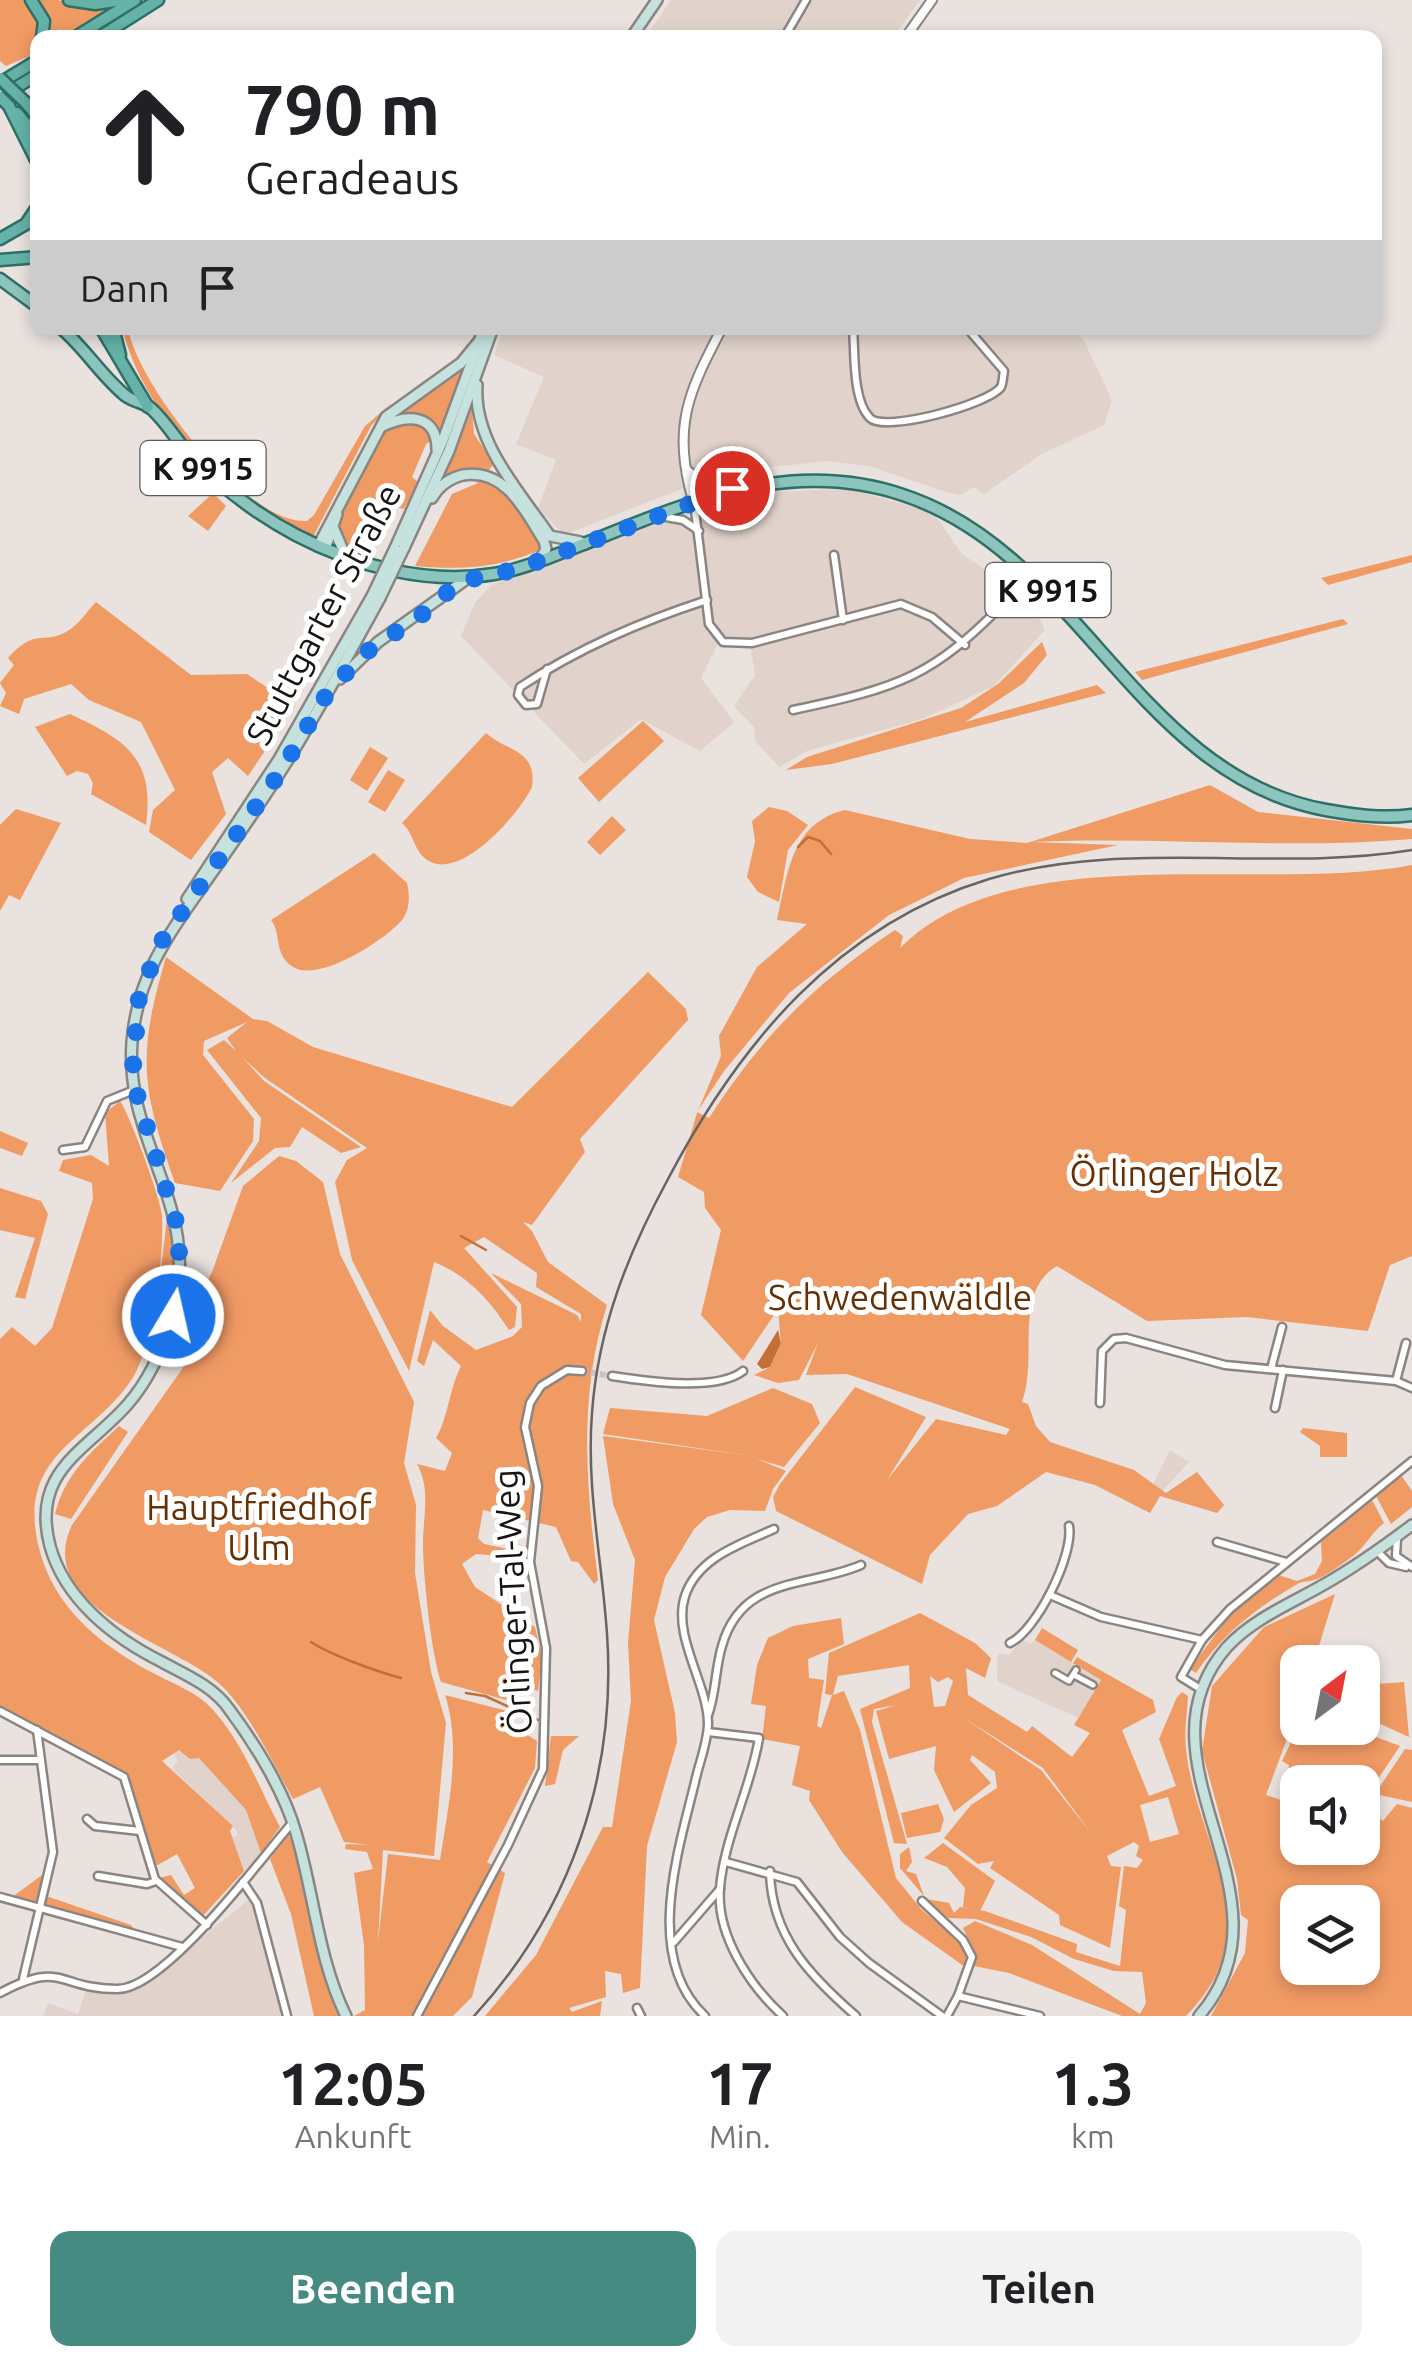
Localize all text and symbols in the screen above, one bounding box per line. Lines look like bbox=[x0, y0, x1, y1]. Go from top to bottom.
icon: ahead bbox=[80, 70, 210, 200]
text: 790 m bbox=[245, 70, 440, 148]
text: Geradeaus bbox=[245, 152, 459, 203]
icon: arrive bbox=[190, 260, 245, 315]
text: Dann bbox=[80, 267, 170, 309]
road number: K 9915 bbox=[140, 441, 266, 495]
pin bbox=[690, 446, 775, 531]
icon: arrive bbox=[705, 461, 760, 516]
street label: Stuttgarter Straße bbox=[238, 477, 408, 751]
road number: K 9915 bbox=[986, 563, 1110, 617]
park label: Örlinger Holz bbox=[1069, 1153, 1279, 1193]
position arrow bbox=[121, 1264, 225, 1368]
park label: Schwedenwäldle bbox=[768, 1277, 1032, 1317]
street label: Örlinger-Tal-Weg bbox=[485, 1468, 539, 1736]
park label: Hauptfriedhof Ulm bbox=[146, 1487, 372, 1567]
north arrow bbox=[1280, 1645, 1380, 1745]
map controls bbox=[1280, 1645, 1380, 1985]
button: sound bbox=[1280, 1765, 1380, 1865]
button: layers bbox=[1280, 1885, 1380, 1985]
text: 12:05 bbox=[278, 2049, 428, 2116]
text: 17 bbox=[706, 2049, 774, 2116]
text: 1.3 bbox=[1052, 2049, 1134, 2116]
text: Ankunft bbox=[295, 2118, 411, 2154]
text: Min. bbox=[709, 2118, 771, 2154]
text: km bbox=[1071, 2118, 1115, 2154]
button: Beenden bbox=[50, 2231, 696, 2346]
button: Teilen bbox=[716, 2231, 1362, 2346]

